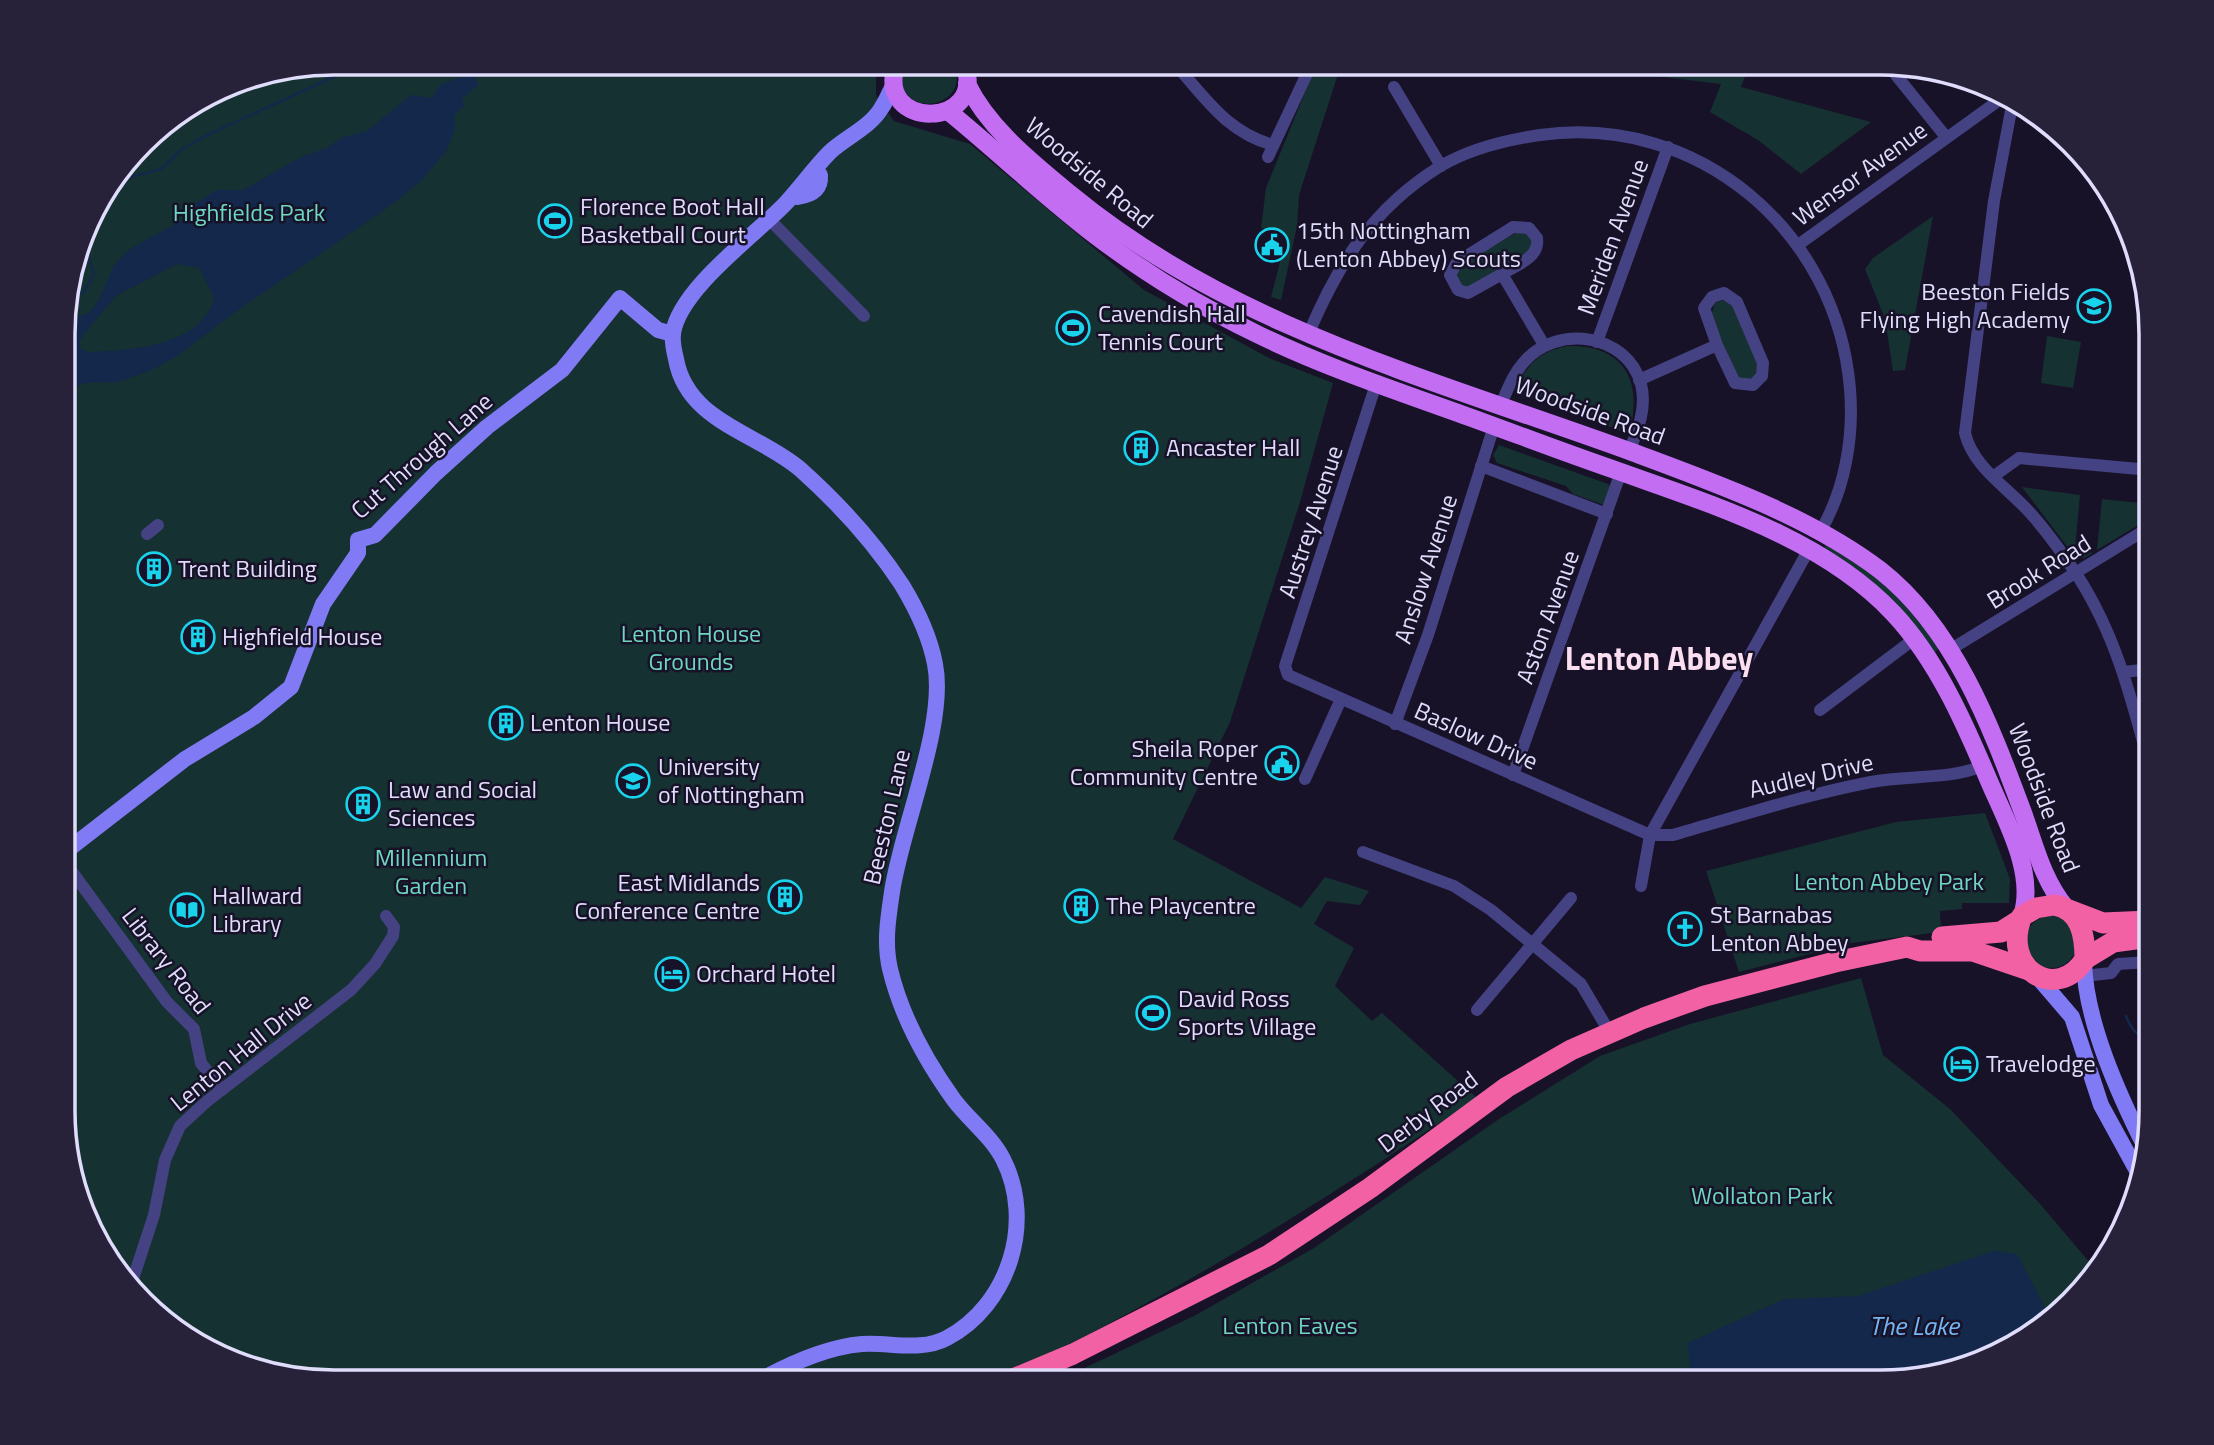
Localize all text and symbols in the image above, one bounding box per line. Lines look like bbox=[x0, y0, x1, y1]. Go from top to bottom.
street label: Woodside Road bbox=[1018, 108, 1161, 237]
street label: Wensor Avenue bbox=[1785, 112, 1934, 234]
street label: Meriden Avenue bbox=[1567, 154, 1657, 320]
place label: Florence Boot Hall Basketball Court bbox=[580, 188, 765, 252]
park label: Highfields Park bbox=[173, 194, 326, 230]
sports icon: Florence Boot Hall Basketball Court bbox=[536, 202, 574, 240]
place label: 15th Nottingham (Lenton Abbey) Scouts bbox=[1296, 212, 1521, 276]
public building icon: 15th Nottingham (Lenton Abbey) Scouts bbox=[1253, 226, 1291, 264]
place label: Beeston Fields Flying High Academy bbox=[1860, 273, 2070, 337]
school or university icon: Beeston Fields Flying High Academy bbox=[2075, 287, 2113, 325]
place label: Cavendish Hall Tennis Court bbox=[1098, 295, 1246, 359]
sports icon: Cavendish Hall Tennis Court bbox=[1054, 309, 1092, 347]
street label: Woodside Road bbox=[1510, 366, 1670, 454]
street label: Cut Through Lane bbox=[343, 384, 500, 527]
building icon: Ancaster Hall bbox=[1122, 429, 1160, 467]
place label: Ancaster Hall bbox=[1166, 429, 1300, 465]
street label: Austrey Avenue bbox=[1268, 441, 1352, 603]
street label: Anslow Avenue bbox=[1384, 489, 1466, 648]
street label: Brook Road bbox=[1979, 525, 2098, 617]
street label: Aston Avenue bbox=[1506, 545, 1588, 689]
building icon: Trent Building bbox=[135, 550, 173, 588]
place label: Trent Building bbox=[178, 550, 317, 586]
park label: Lenton House Grounds bbox=[621, 615, 761, 679]
building icon: Highfield House bbox=[179, 618, 217, 656]
place label: Highfield House bbox=[222, 618, 382, 654]
district label: Lenton Abbey bbox=[1565, 634, 1753, 682]
street label: Baslow Drive bbox=[1409, 692, 1544, 778]
building icon: Lenton House bbox=[487, 704, 525, 742]
place label: Lenton House bbox=[530, 704, 670, 740]
street label: Woodside Road bbox=[2000, 718, 2090, 878]
place label: Sheila Roper Community Centre bbox=[1070, 730, 1258, 794]
street label: Audley Drive bbox=[1745, 743, 1876, 807]
public building icon: Sheila Roper Community Centre bbox=[1263, 744, 1301, 782]
street label: Beeston Lane bbox=[853, 746, 919, 888]
place label: University of Nottingham bbox=[658, 748, 805, 812]
school or university icon: University of Nottingham bbox=[614, 762, 652, 800]
place label: Law and Social Sciences bbox=[388, 771, 537, 835]
building icon: Law and Social Sciences bbox=[344, 785, 382, 823]
park label: Millennium Garden bbox=[375, 839, 487, 903]
park label: Lenton Abbey Park bbox=[1794, 863, 1984, 899]
place label: East Midlands Conference Centre bbox=[575, 864, 760, 928]
place label: Hallward Library bbox=[212, 877, 302, 941]
building icon: East Midlands Conference Centre bbox=[766, 878, 804, 916]
building icon: The Playcentre bbox=[1062, 887, 1100, 925]
place label: The Playcentre bbox=[1106, 887, 1256, 923]
library icon: Hallward Library bbox=[168, 891, 206, 929]
place label: St Barnabas Lenton Abbey bbox=[1710, 896, 1849, 960]
street label: Library Road bbox=[114, 899, 220, 1021]
church icon: St Barnabas Lenton Abbey bbox=[1666, 910, 1704, 948]
hotel icon: Orchard Hotel bbox=[653, 955, 691, 993]
place label: Orchard Hotel bbox=[696, 955, 836, 991]
place label: David Ross Sports Village bbox=[1178, 980, 1316, 1044]
street label: Lenton Hall Drive bbox=[162, 983, 319, 1120]
sports icon: David Ross Sports Village bbox=[1134, 994, 1172, 1032]
hotel icon: Travelodge bbox=[1942, 1045, 1980, 1083]
place label: Travelodge bbox=[1986, 1045, 2096, 1081]
street label: Derby Road bbox=[1370, 1062, 1485, 1161]
park label: Wollaton Park bbox=[1691, 1177, 1833, 1213]
water label: The Lake bbox=[1869, 1306, 1961, 1345]
park label: Lenton Eaves bbox=[1222, 1307, 1358, 1343]

